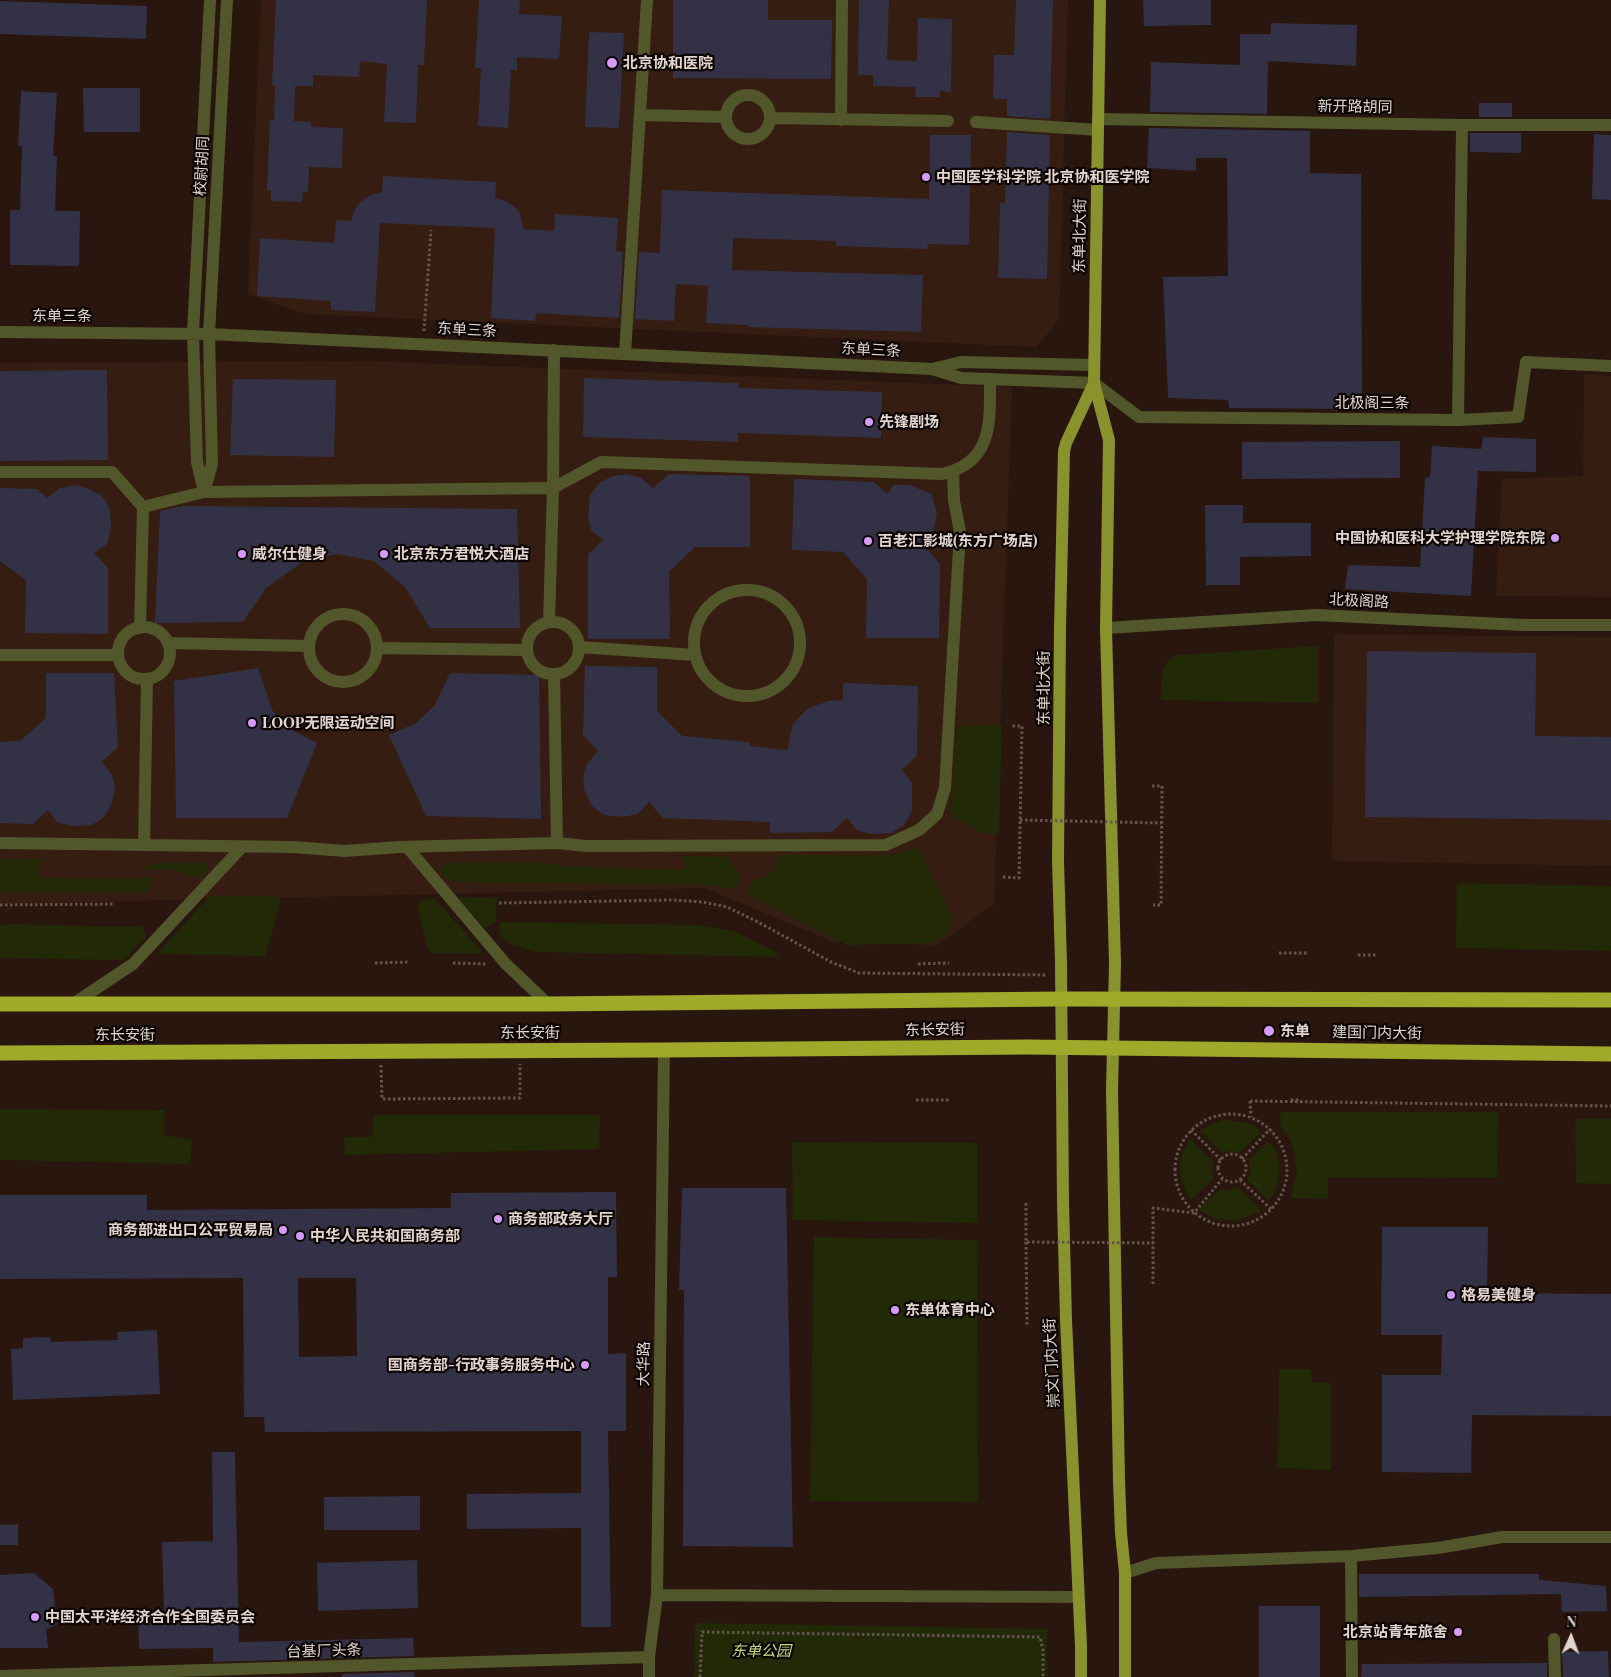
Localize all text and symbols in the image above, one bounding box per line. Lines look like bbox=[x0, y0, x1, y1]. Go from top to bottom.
place label: 北京协和医院 bbox=[623, 54, 713, 72]
marker: 北京协和医院 bbox=[605, 56, 619, 70]
street label: 新开路胡同 bbox=[1317, 97, 1393, 117]
street label: 校尉胡同 bbox=[191, 136, 213, 196]
place label: 中国医学科学院 北京协和医学院 bbox=[936, 168, 1149, 186]
marker: 中国医学科学院 北京协和医学院 bbox=[920, 171, 932, 183]
street label: 东单北大街 bbox=[1070, 198, 1090, 274]
street label: 东单三条 bbox=[32, 307, 92, 325]
street label: 东单三条 bbox=[437, 319, 497, 341]
street label: 东单三条 bbox=[841, 339, 901, 361]
street label: 北极阁三条 bbox=[1335, 394, 1409, 412]
place label: 先锋剧场 bbox=[879, 413, 939, 431]
marker: 先锋剧场 bbox=[863, 416, 875, 428]
place label: 中国协和医科大学护理学院东院 bbox=[1335, 529, 1545, 547]
place label: 百老汇影城(东方广场店) bbox=[878, 532, 1038, 550]
marker: 中国协和医科大学护理学院东院 bbox=[1549, 532, 1561, 544]
marker: 百老汇影城(东方广场店) bbox=[862, 535, 874, 547]
place label: 威尔仕健身 bbox=[252, 545, 327, 563]
place label: 北京东方君悦大酒店 bbox=[394, 545, 529, 563]
marker: 威尔仕健身 bbox=[236, 548, 248, 560]
marker: 北京东方君悦大酒店 bbox=[378, 548, 390, 560]
street label: 北极阁路 bbox=[1329, 590, 1389, 612]
street label: 东单北大街 bbox=[1035, 651, 1053, 725]
place label: LOOP无限运动空间 bbox=[262, 714, 394, 732]
marker: LOOP无限运动空间 bbox=[246, 717, 258, 729]
street label: 东长安街 bbox=[905, 1020, 965, 1040]
place label: 东单 bbox=[1280, 1022, 1310, 1040]
street label: 建国门内大街 bbox=[1332, 1023, 1422, 1043]
street label: 东长安街 bbox=[500, 1024, 560, 1042]
marker: 东单 bbox=[1262, 1024, 1276, 1038]
street label: 东长安街 bbox=[95, 1026, 155, 1044]
place label: 商务部政务大厅 bbox=[508, 1210, 613, 1228]
marker: 商务部政务大厅 bbox=[492, 1213, 504, 1225]
place label: 商务部进出口公平贸易局 bbox=[108, 1221, 273, 1239]
marker: 商务部进出口公平贸易局 bbox=[277, 1224, 289, 1236]
place label: 中华人民共和国商务部 bbox=[310, 1227, 460, 1245]
marker: 中华人民共和国商务部 bbox=[294, 1230, 306, 1242]
place label: 格易美健身 bbox=[1461, 1286, 1536, 1304]
marker: 格易美健身 bbox=[1445, 1289, 1457, 1301]
place label: 东单体育中心 bbox=[905, 1301, 995, 1319]
marker: 东单体育中心 bbox=[889, 1304, 901, 1316]
street label: 崇文门内大街 bbox=[1041, 1318, 1063, 1408]
street label: 大华路 bbox=[635, 1341, 653, 1387]
place label: 国商务部-行政事务服务中心 bbox=[388, 1356, 575, 1374]
marker: 国商务部-行政事务服务中心 bbox=[579, 1359, 591, 1371]
place label: 中国太平洋经济合作全国委员会 bbox=[45, 1608, 255, 1626]
marker: 中国太平洋经济合作全国委员会 bbox=[29, 1611, 41, 1623]
north arrow bbox=[1546, 1612, 1596, 1662]
text: N bbox=[1566, 1612, 1577, 1631]
place label: 北京站青年旅舍 bbox=[1343, 1623, 1448, 1641]
marker: 北京站青年旅舍 bbox=[1452, 1626, 1464, 1638]
street label: 台基厂头条 bbox=[286, 1641, 362, 1661]
park label: 东单公园 bbox=[731, 1642, 791, 1660]

